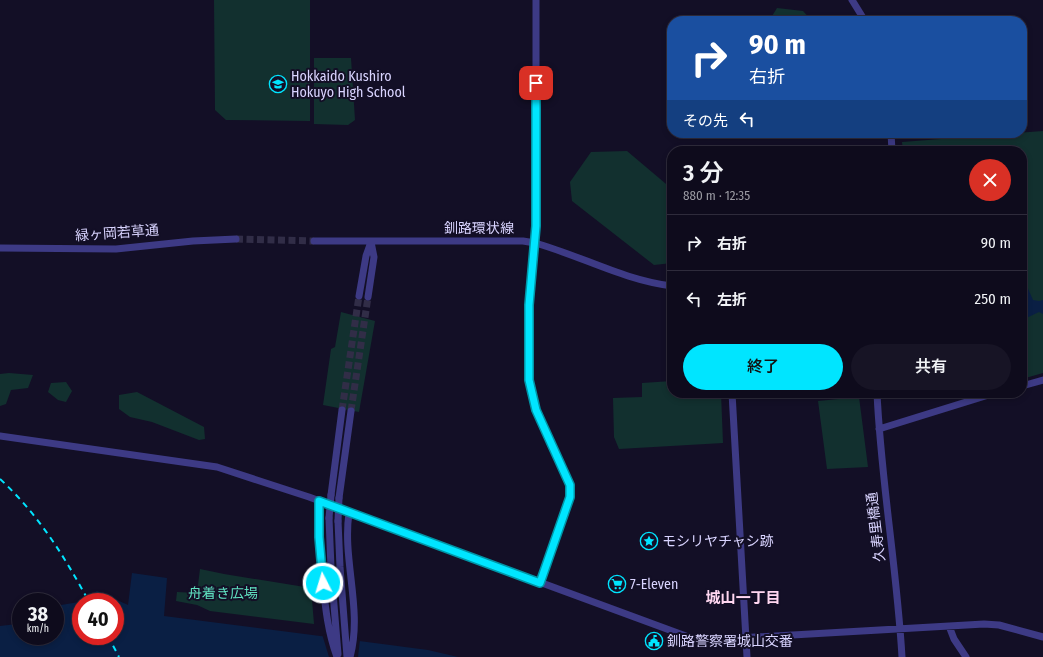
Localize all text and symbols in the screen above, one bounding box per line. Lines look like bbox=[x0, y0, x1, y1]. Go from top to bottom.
text: 90 m bbox=[749, 28, 806, 61]
icon: right bbox=[683, 32, 735, 84]
pin bbox=[519, 66, 553, 100]
text: 右折 bbox=[749, 66, 785, 88]
place label: Hokkaido Kushiro Hokuyo High School bbox=[291, 68, 406, 101]
icon: arrive bbox=[525, 72, 547, 94]
school or university icon: Hokkaido Kushiro Hokuyo High School bbox=[268, 74, 288, 94]
icon: left bbox=[736, 108, 758, 130]
text: その先 bbox=[683, 112, 728, 130]
text: 3 分 bbox=[683, 159, 723, 187]
button: close bbox=[969, 159, 1011, 201]
text: 880 m · 12:35 bbox=[683, 188, 750, 203]
street label: 釧路環状線 bbox=[444, 220, 514, 237]
street label: 緑ヶ岡若草通 bbox=[75, 222, 159, 244]
icon: right bbox=[683, 232, 705, 254]
text: 90 m bbox=[981, 234, 1011, 252]
text: 右折 bbox=[717, 235, 747, 253]
icon: left bbox=[683, 288, 705, 310]
text: 250 m bbox=[975, 290, 1011, 308]
text: 左折 bbox=[717, 291, 747, 309]
button: 終了 bbox=[683, 344, 843, 390]
button: 共有 bbox=[851, 344, 1011, 390]
street label: 久寿里橋通 bbox=[863, 491, 889, 563]
place icon: モシリヤチャシ跡 bbox=[639, 531, 659, 551]
place label: モシリヤチャシ跡 bbox=[662, 533, 774, 550]
position arrow bbox=[302, 562, 344, 604]
supermarket icon: 7-Eleven bbox=[607, 574, 627, 594]
place label: 7-Eleven bbox=[630, 576, 678, 593]
park label: 舟着き広場 bbox=[188, 585, 258, 602]
district label: 城山一丁目 bbox=[705, 589, 781, 607]
speed limit sign: 40 bbox=[72, 593, 124, 645]
text: 38 bbox=[28, 602, 48, 626]
text: km/h bbox=[27, 623, 49, 635]
public building icon: 釧路警察署城山交番 bbox=[644, 631, 664, 651]
place label: 釧路警察署城山交番 bbox=[667, 633, 793, 650]

